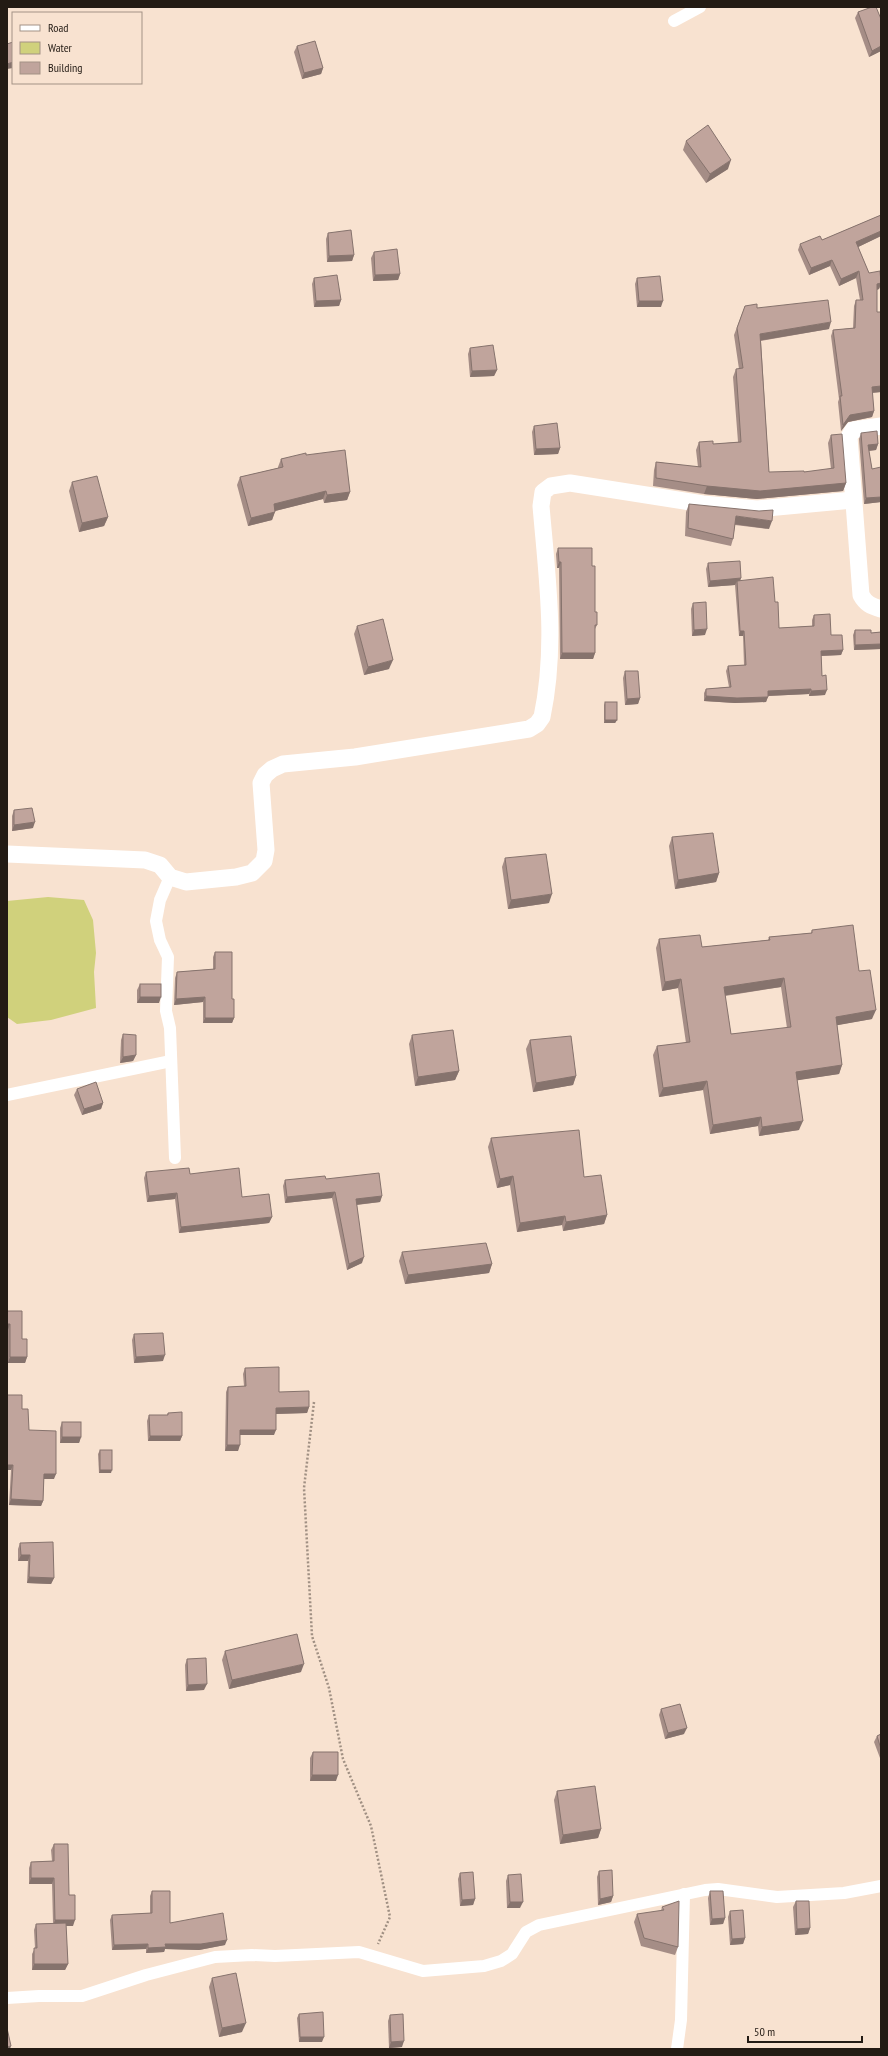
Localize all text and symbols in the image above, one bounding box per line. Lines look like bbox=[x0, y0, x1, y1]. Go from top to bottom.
legend bbox=[12, 12, 142, 84]
text: Road bbox=[48, 20, 68, 35]
text: Water bbox=[48, 40, 73, 55]
text: Building bbox=[48, 60, 83, 75]
scale bar bbox=[748, 2018, 862, 2044]
text: 50 m bbox=[754, 2024, 775, 2039]

